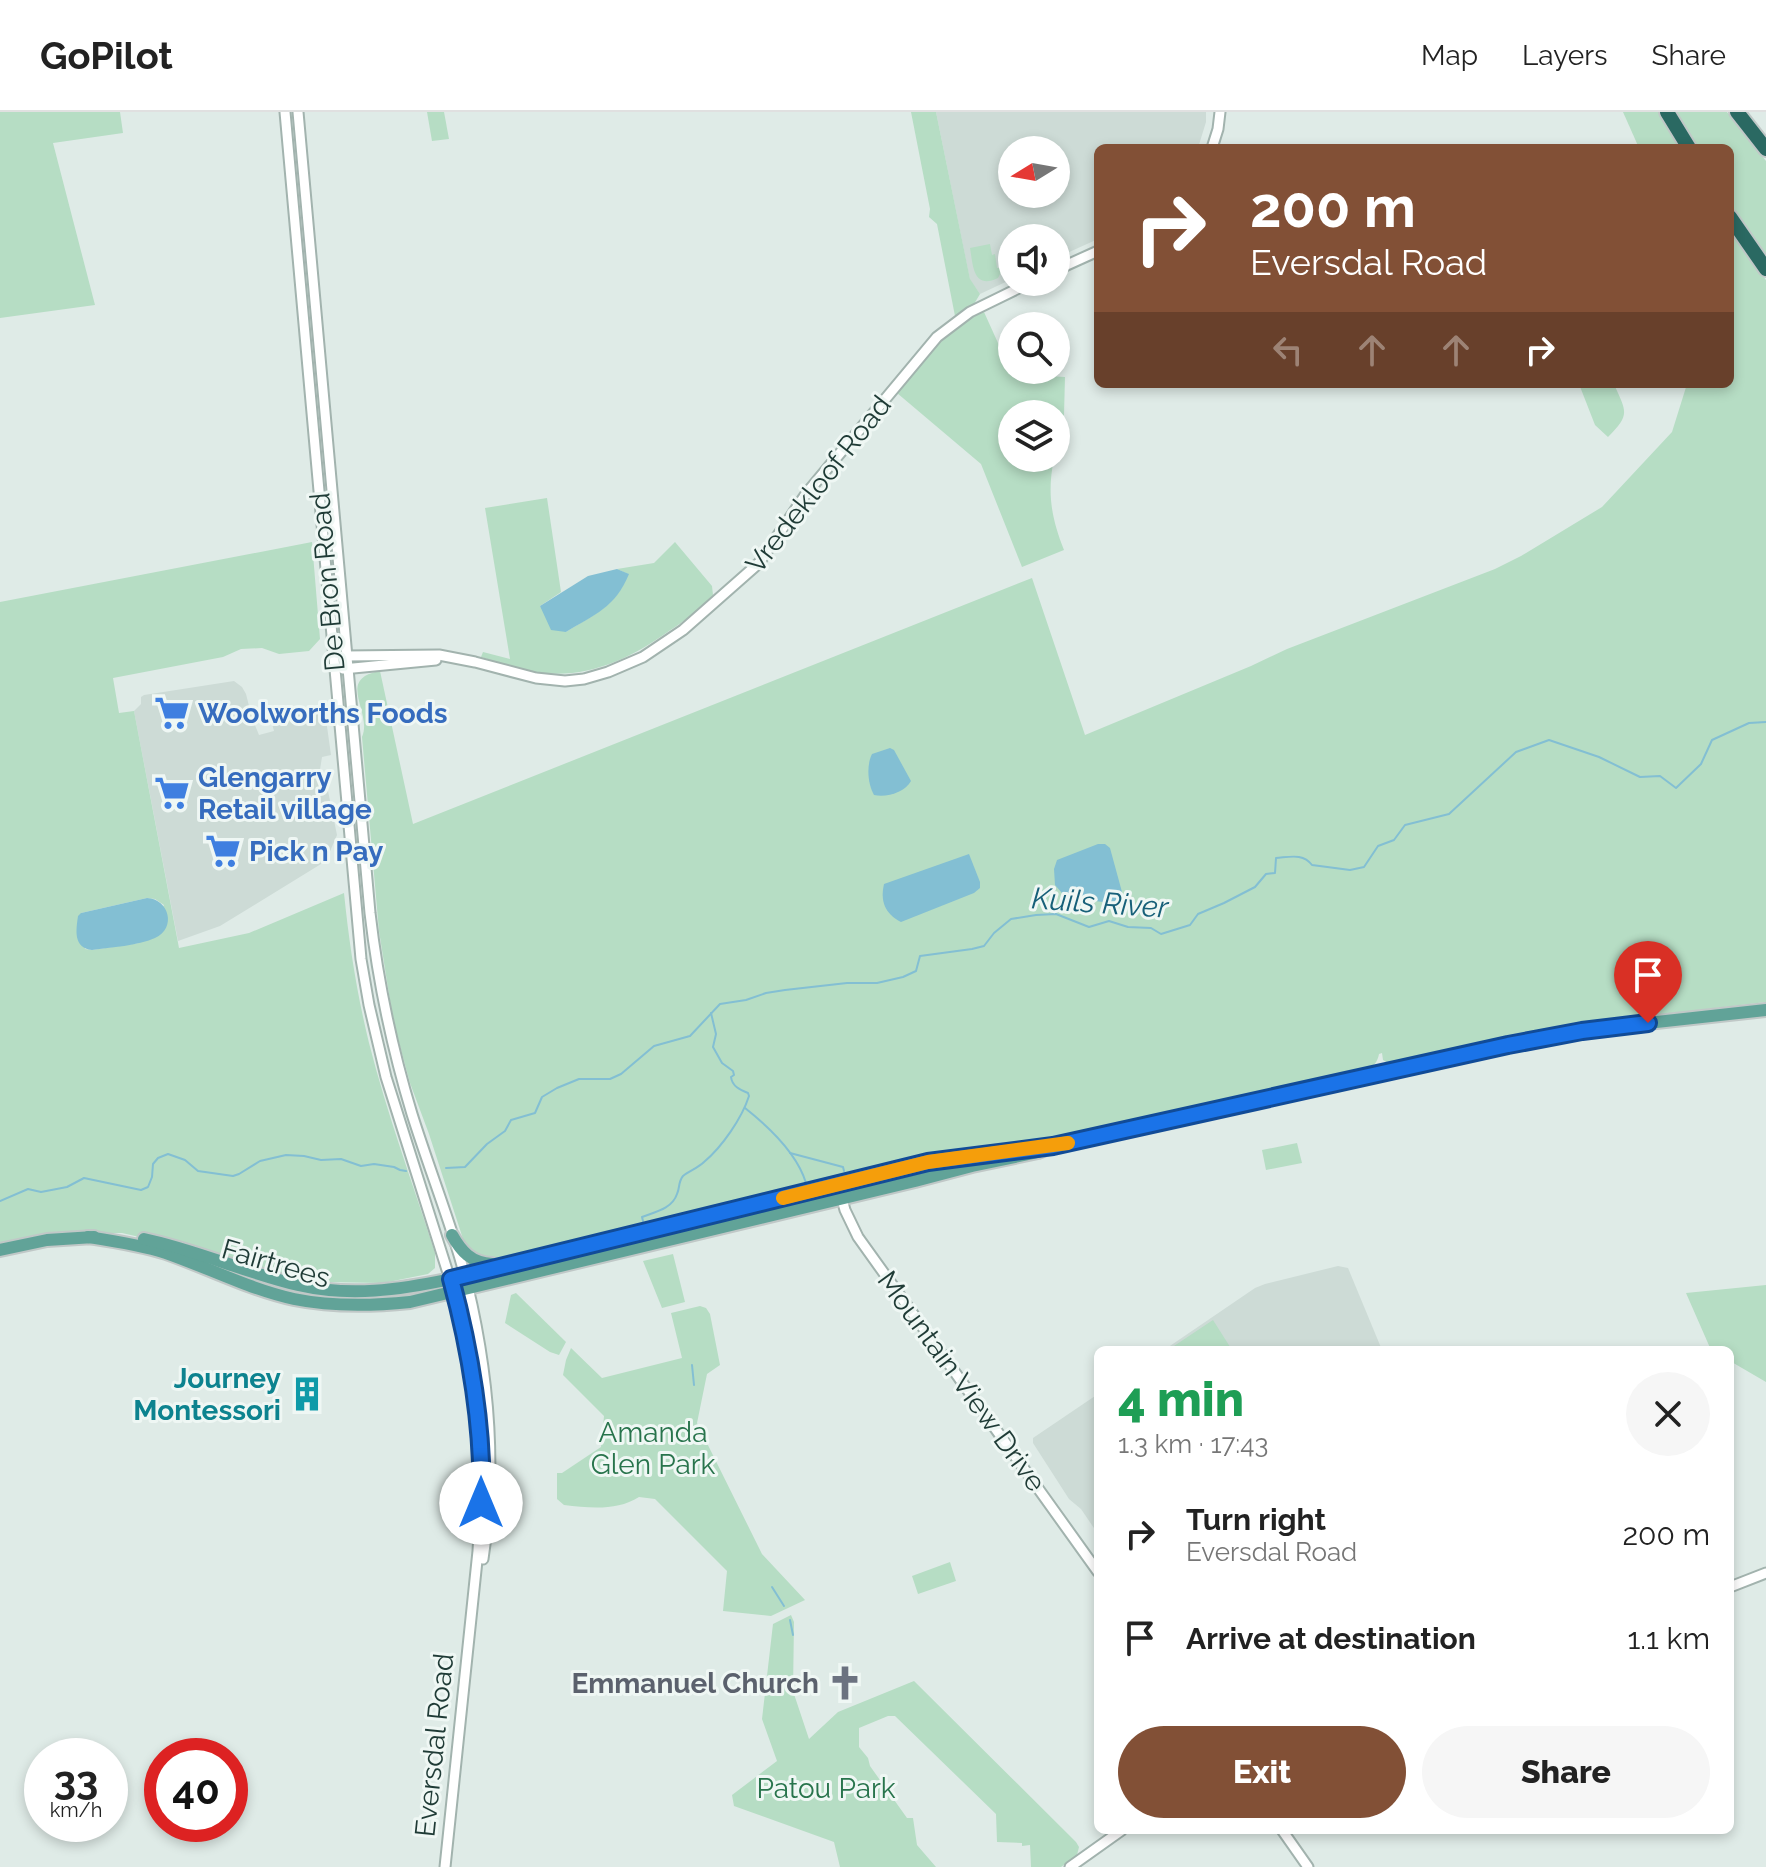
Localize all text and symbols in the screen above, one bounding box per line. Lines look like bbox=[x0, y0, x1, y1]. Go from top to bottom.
text: GoPilot bbox=[40, 33, 173, 78]
text: Map bbox=[1421, 39, 1478, 72]
text: Layers bbox=[1522, 39, 1608, 72]
text: Share bbox=[1652, 39, 1726, 72]
north arrow bbox=[998, 136, 1070, 208]
map controls bbox=[998, 136, 1070, 472]
text: 200 m bbox=[1250, 174, 1416, 240]
icon: right bbox=[1118, 176, 1222, 280]
button: sound bbox=[998, 224, 1070, 296]
text: Eversdal Road bbox=[1250, 241, 1487, 283]
button: search bbox=[998, 312, 1070, 384]
icon: left bbox=[1266, 328, 1310, 372]
icon: ahead bbox=[1350, 328, 1394, 372]
icon: ahead bbox=[1434, 328, 1478, 372]
icon: right bbox=[1518, 328, 1562, 372]
street label: Vredekloof Road bbox=[739, 389, 898, 580]
button: layers bbox=[998, 400, 1070, 472]
street label: De Bron Road bbox=[303, 491, 352, 673]
supermarket icon: Woolworths Foods bbox=[153, 694, 191, 732]
place label: Woolworths Foods bbox=[198, 697, 448, 730]
place label: Glengarry Retail village bbox=[198, 761, 372, 826]
supermarket icon: Glengarry Retail village bbox=[153, 774, 191, 812]
supermarket icon: Pick n Pay bbox=[204, 832, 242, 870]
place label: Pick n Pay bbox=[249, 835, 384, 868]
water label: Kuils River bbox=[1031, 880, 1171, 925]
pin bbox=[1614, 941, 1682, 1023]
icon: arrive bbox=[1626, 953, 1670, 997]
street label: Fairtrees bbox=[218, 1232, 334, 1295]
street label: Mountain View Drive bbox=[871, 1265, 1053, 1498]
place label: Journey Montessori bbox=[133, 1362, 282, 1427]
text: 4 min bbox=[1118, 1371, 1244, 1427]
button: close bbox=[1626, 1372, 1710, 1456]
building icon: Journey Montessori bbox=[288, 1375, 326, 1413]
park label: Amanda Glen Park bbox=[591, 1416, 716, 1481]
text: 1.3 km · 17:43 bbox=[1118, 1429, 1268, 1459]
position arrow bbox=[439, 1461, 523, 1545]
text: Turn right bbox=[1186, 1502, 1326, 1537]
icon: right bbox=[1118, 1512, 1162, 1556]
text: 200 m bbox=[1622, 1517, 1710, 1552]
text: Eversdal Road bbox=[1186, 1537, 1357, 1567]
icon: arrive bbox=[1118, 1616, 1162, 1660]
text: Arrive at destination bbox=[1186, 1621, 1476, 1656]
text: 1.1 km bbox=[1628, 1621, 1710, 1656]
street label: Eversdal Road bbox=[408, 1652, 461, 1839]
church icon: Emmanuel Church bbox=[826, 1664, 864, 1702]
place label: Emmanuel Church bbox=[571, 1667, 819, 1700]
button: Exit bbox=[1118, 1726, 1406, 1818]
button: Share bbox=[1422, 1726, 1710, 1818]
speed limit sign: 40 bbox=[144, 1738, 248, 1842]
text: 33 bbox=[54, 1756, 98, 1803]
park label: Patou Park bbox=[756, 1772, 896, 1805]
text: km/h bbox=[50, 1798, 102, 1822]

